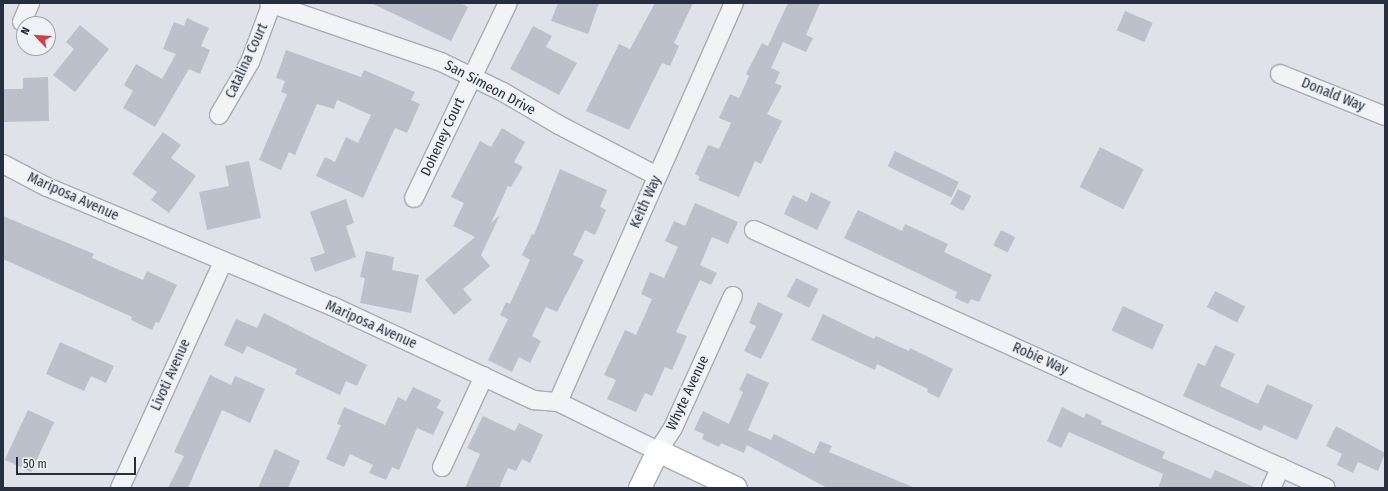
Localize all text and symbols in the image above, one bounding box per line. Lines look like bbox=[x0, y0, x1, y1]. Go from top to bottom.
north arrow bbox=[16, 16, 56, 56]
street label: Catalina Court bbox=[222, 21, 272, 101]
text: N bbox=[18, 25, 33, 37]
street label: San Simeon Drive bbox=[442, 57, 538, 119]
street label: Donald Way bbox=[1299, 75, 1367, 115]
street label: Doheney Court bbox=[418, 95, 468, 179]
street label: Mariposa Avenue bbox=[25, 169, 121, 225]
street label: Keith Way bbox=[627, 173, 665, 231]
street label: Mariposa Avenue bbox=[323, 297, 419, 353]
street label: Livoti Avenue bbox=[148, 337, 194, 413]
street label: Robie Way bbox=[1010, 339, 1070, 379]
street label: Whyte Avenue bbox=[663, 353, 713, 433]
scale bar bbox=[18, 449, 138, 475]
text: 50 m bbox=[23, 457, 47, 471]

